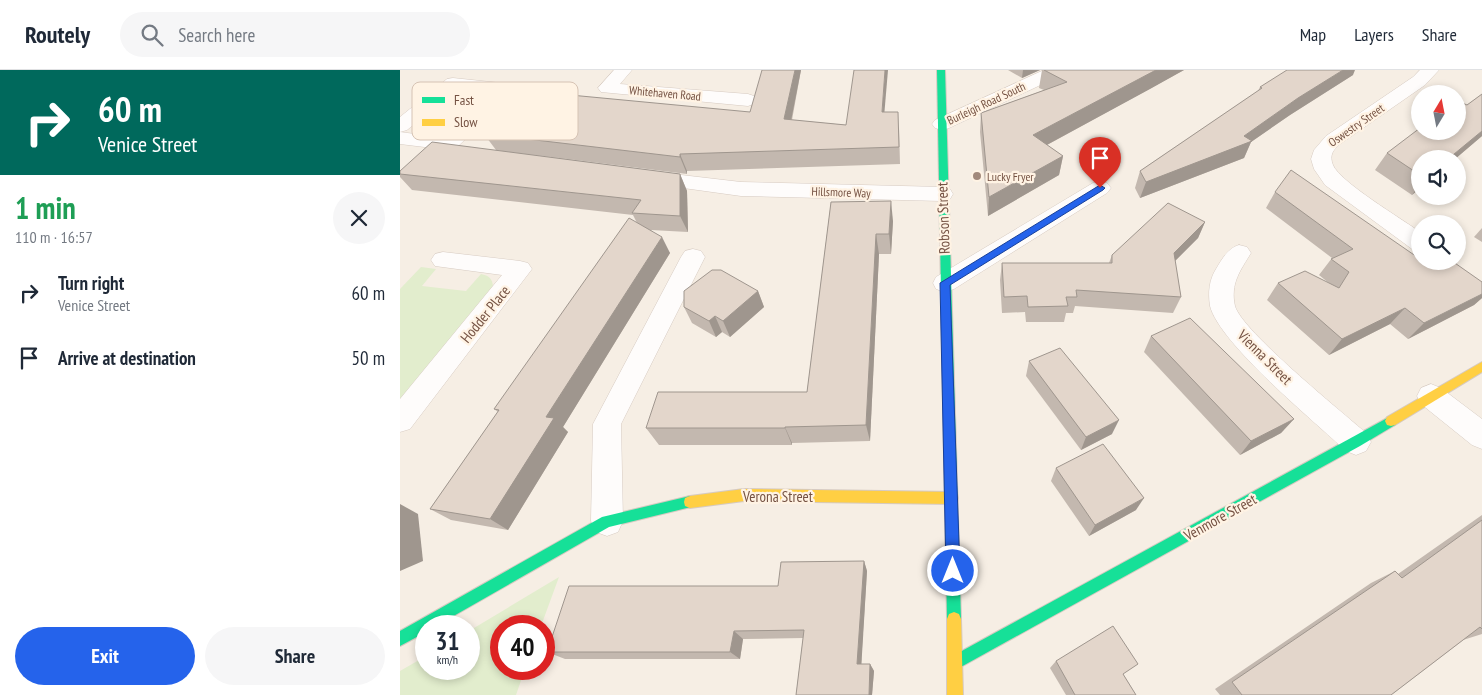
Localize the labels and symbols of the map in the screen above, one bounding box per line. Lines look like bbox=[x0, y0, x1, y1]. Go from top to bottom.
street label: Burleigh Road South bbox=[944, 78, 1028, 128]
legend bbox=[412, 82, 578, 140]
street label: Whitehaven Road bbox=[628, 82, 702, 104]
north arrow bbox=[1411, 85, 1466, 140]
text: Fast bbox=[454, 91, 474, 109]
street label: Oswestry Street bbox=[1325, 100, 1387, 150]
text: Slow bbox=[454, 113, 478, 131]
pin bbox=[1079, 137, 1121, 188]
place label: Lucky Fryer bbox=[987, 169, 1034, 184]
marker: Lucky Fryer bbox=[971, 170, 983, 182]
street label: Robson Street bbox=[932, 182, 954, 254]
street label: Hillsmore Way bbox=[811, 183, 871, 201]
street label: Hodder Place bbox=[456, 281, 514, 347]
street label: Vienna Street bbox=[1233, 325, 1296, 388]
street label: Verona Street bbox=[742, 487, 813, 506]
street label: Venmore Street bbox=[1180, 489, 1259, 545]
position arrow bbox=[926, 544, 978, 596]
speed limit sign: 40 bbox=[490, 615, 555, 680]

